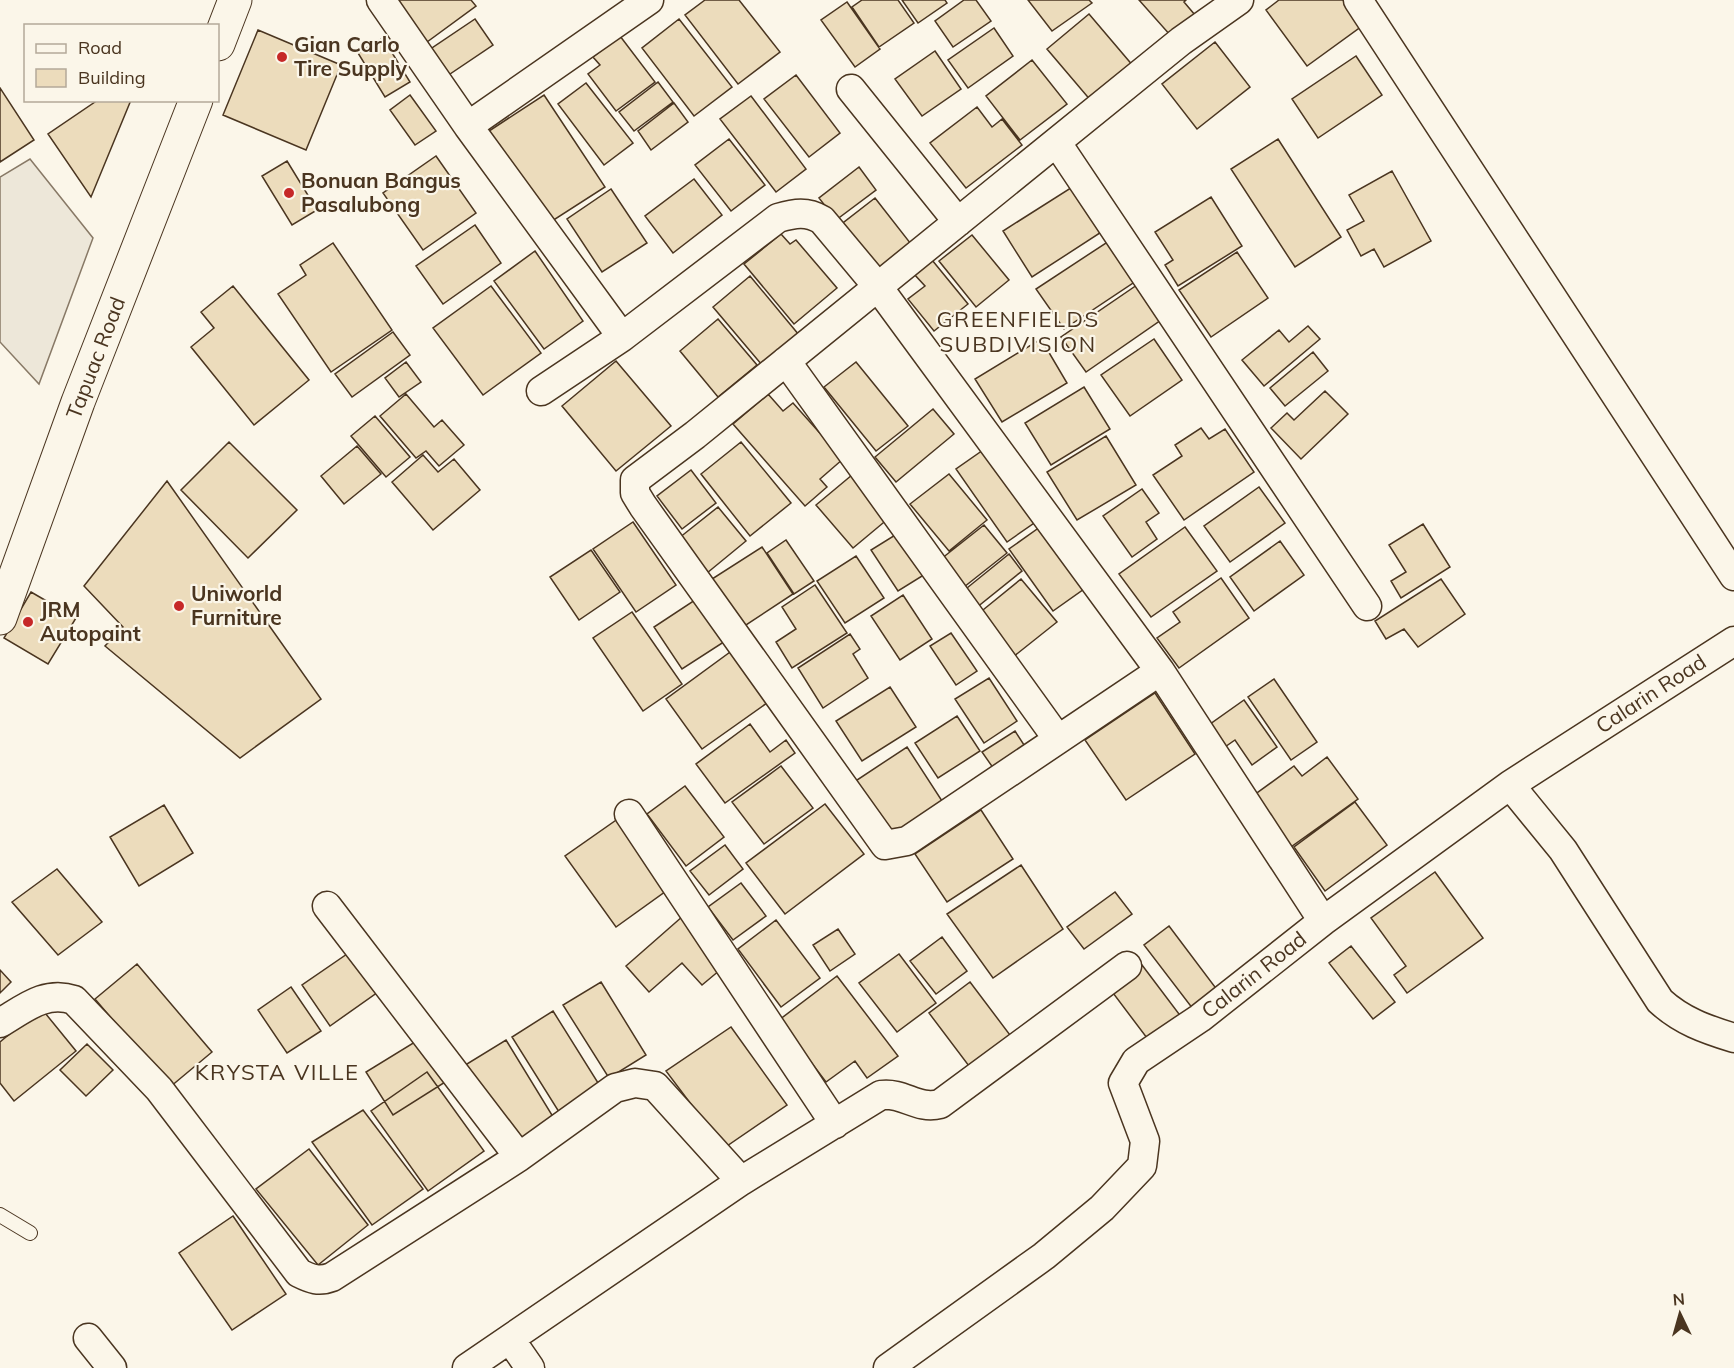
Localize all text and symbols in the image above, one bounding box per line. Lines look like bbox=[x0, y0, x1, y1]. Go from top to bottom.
legend bbox=[24, 24, 219, 102]
place label: Gian Carlo Tire Supply bbox=[294, 31, 407, 81]
text: Road bbox=[78, 36, 122, 59]
marker: Gian Carlo Tire Supply bbox=[275, 50, 289, 64]
text: Building bbox=[78, 66, 146, 89]
place label: Bonuan Bangus Pasalubong bbox=[301, 167, 461, 217]
marker: Bonuan Bangus Pasalubong bbox=[282, 186, 296, 200]
street label: Tapuac Road bbox=[60, 293, 130, 422]
district label: GREENFIELDS SUBDIVISION bbox=[936, 305, 1100, 358]
place label: Uniworld Furniture bbox=[191, 580, 282, 630]
place label: JRM Autopaint bbox=[40, 596, 141, 646]
marker: Uniworld Furniture bbox=[172, 599, 186, 613]
marker: JRM Autopaint bbox=[21, 615, 35, 629]
street label: Calarin Road bbox=[1590, 648, 1710, 738]
street label: Calarin Road bbox=[1196, 925, 1311, 1023]
district label: KRYSTA VILLE bbox=[195, 1058, 359, 1086]
north arrow bbox=[1650, 1284, 1710, 1344]
text: N bbox=[1672, 1289, 1686, 1310]

